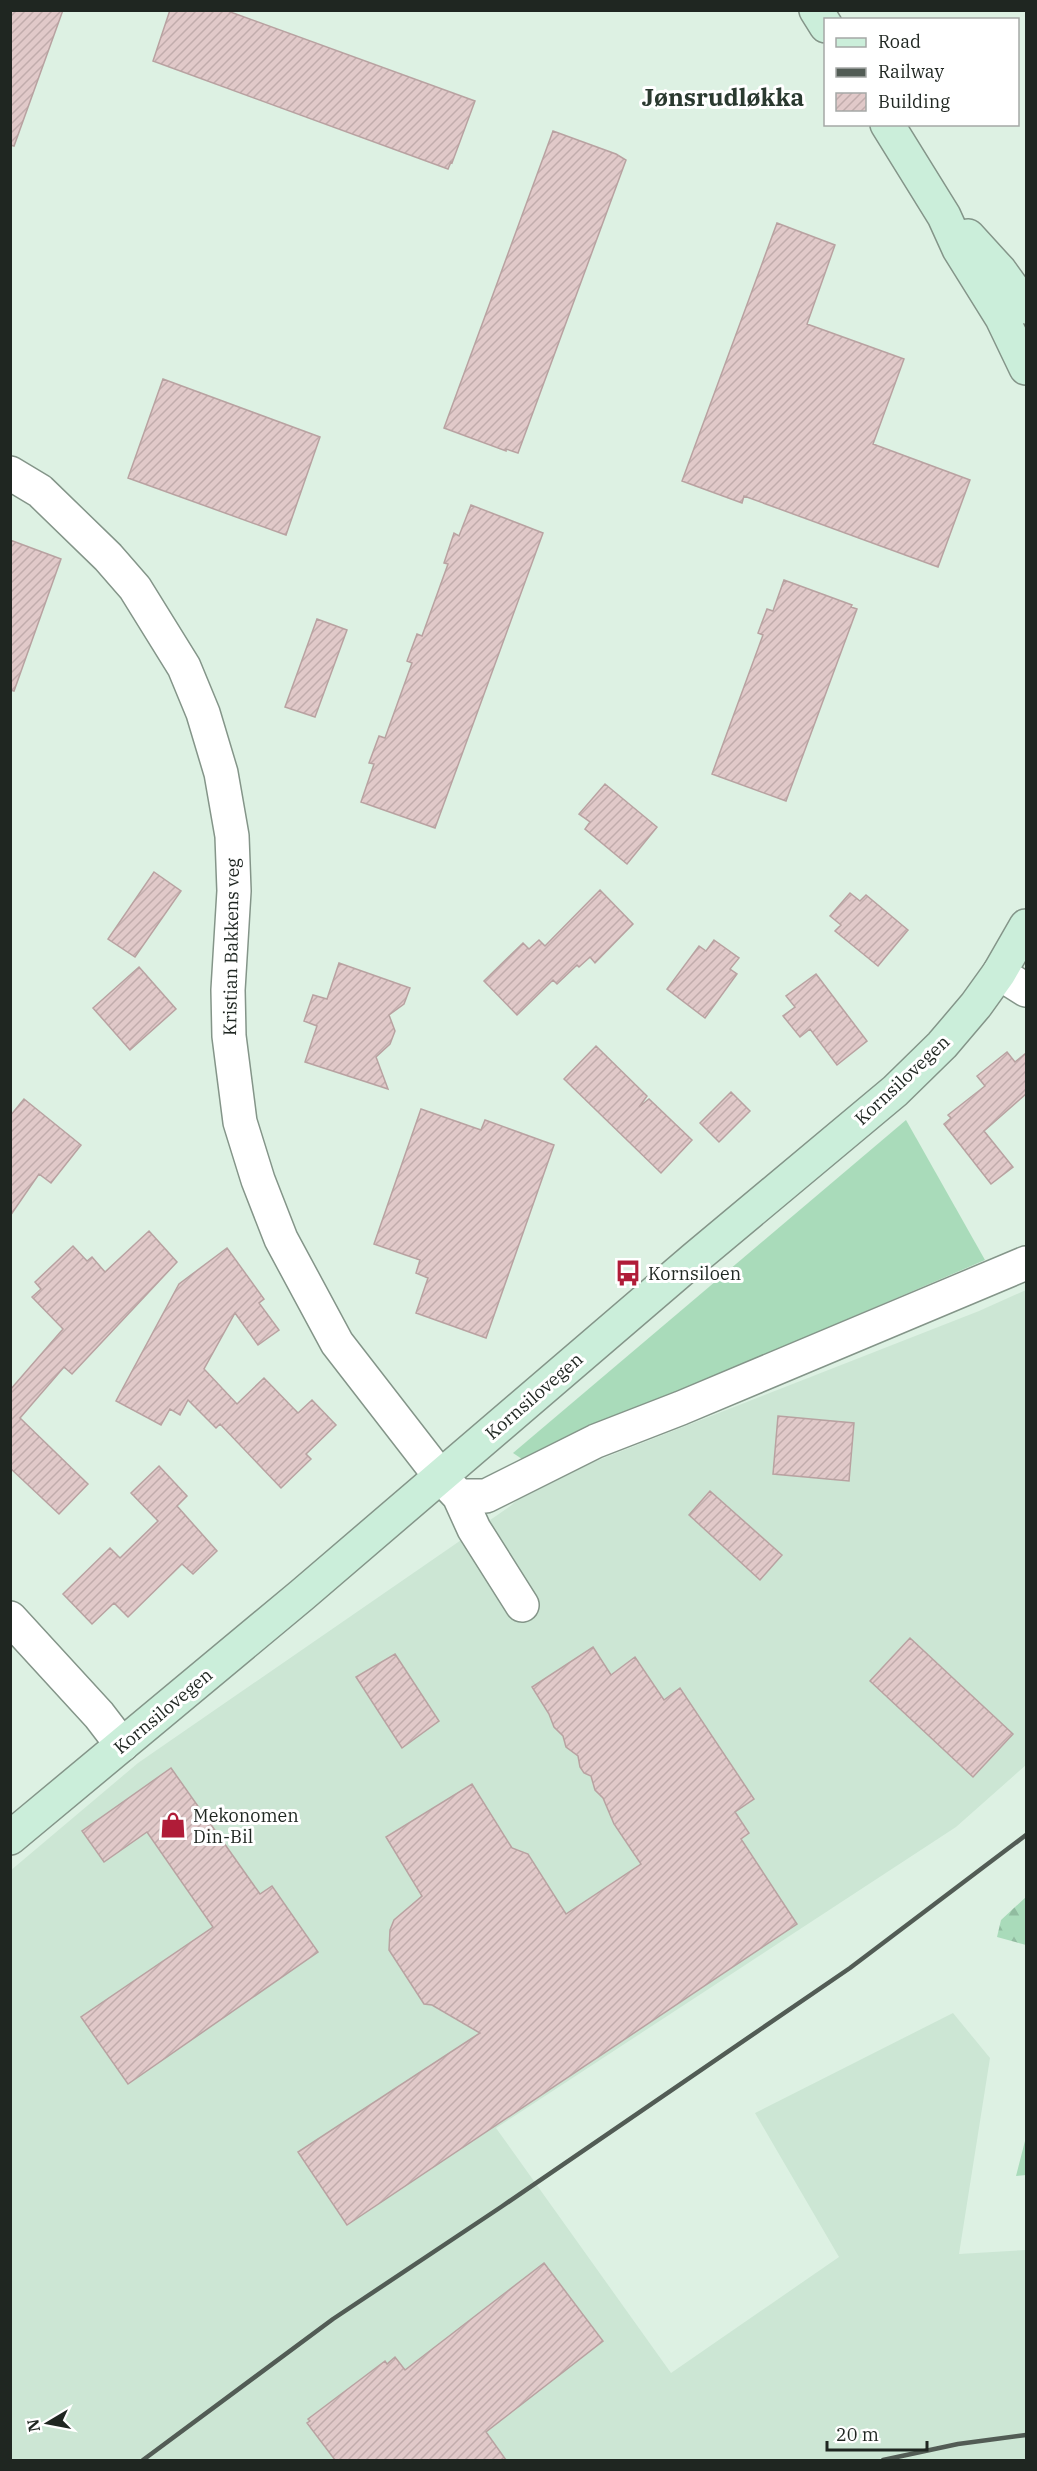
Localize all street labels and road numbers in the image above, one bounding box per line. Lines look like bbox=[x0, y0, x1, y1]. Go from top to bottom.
street label: Kristian Bakkens veg bbox=[218, 858, 244, 1036]
street label: Kornsilovegen bbox=[850, 1030, 954, 1130]
street label: Kornsilovegen bbox=[481, 1347, 587, 1445]
street label: Kornsilovegen bbox=[109, 1663, 217, 1759]

